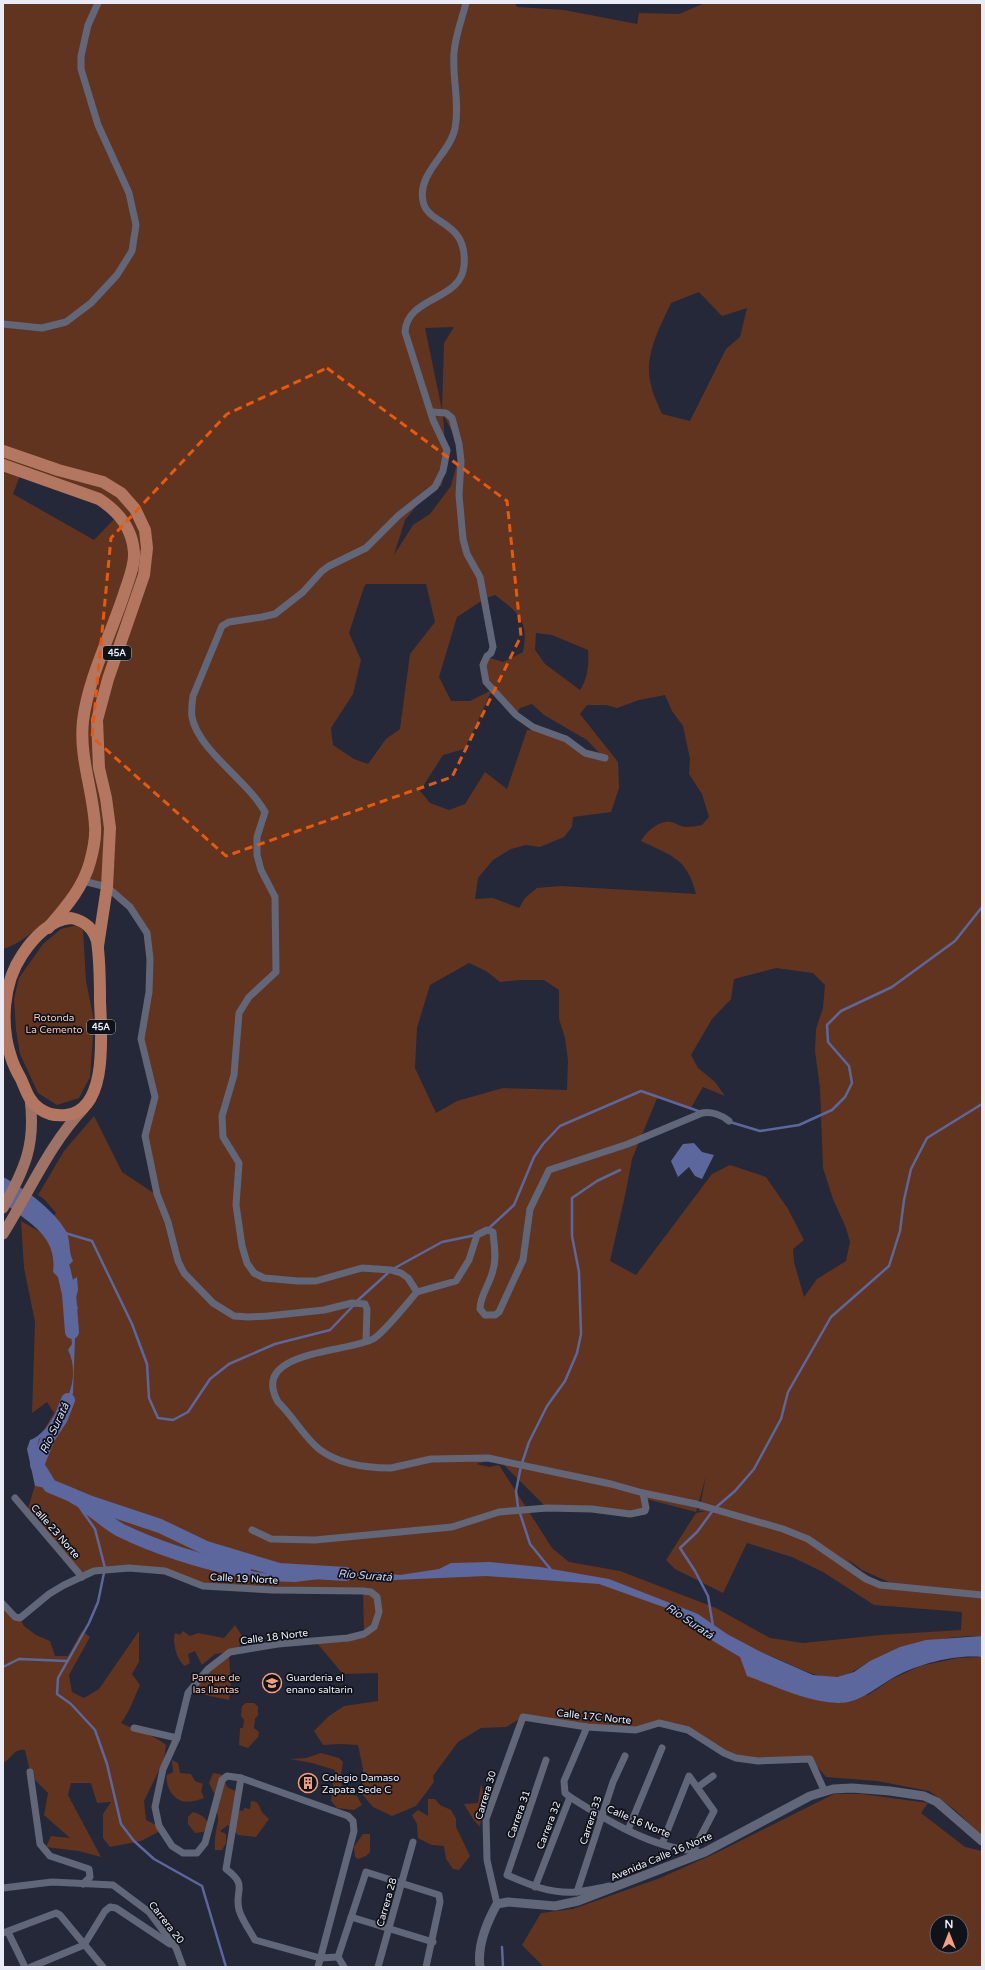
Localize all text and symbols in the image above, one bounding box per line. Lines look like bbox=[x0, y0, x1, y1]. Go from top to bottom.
road number: 45A bbox=[103, 646, 131, 660]
park label: Rotonda La Cemento bbox=[25, 1012, 83, 1036]
road number: 45A bbox=[87, 1020, 115, 1034]
water label: Río Suratá bbox=[37, 1400, 72, 1455]
street label: Calle 23 Norte bbox=[28, 1502, 82, 1562]
water label: Río Suratá bbox=[337, 1567, 393, 1584]
street label: Calle 19 Norte bbox=[210, 1571, 279, 1587]
water label: Río Suratá bbox=[664, 1601, 716, 1642]
street label: Calle 18 Norte bbox=[240, 1627, 309, 1647]
park label: Parque de las llantas bbox=[192, 1672, 241, 1696]
school or university icon: Guarderia el enano saltarin bbox=[261, 1672, 283, 1694]
place label: Guarderia el enano saltarin bbox=[286, 1672, 353, 1696]
street label: Calle 17C Norte bbox=[556, 1707, 632, 1727]
street label: Carrera 30 bbox=[473, 1769, 499, 1821]
building icon: Colegio Damaso Zapata Sede C bbox=[297, 1772, 319, 1794]
place label: Colegio Damaso Zapata Sede C bbox=[322, 1772, 399, 1796]
street label: Carrera 31 bbox=[505, 1789, 533, 1840]
street label: Carrera 33 bbox=[577, 1795, 604, 1846]
street label: Carrera 32 bbox=[534, 1800, 564, 1851]
street label: Calle 16 Norte bbox=[605, 1803, 673, 1841]
street label: Avenida Calle 16 Norte bbox=[609, 1830, 714, 1884]
street label: Carrera 28 bbox=[374, 1876, 400, 1928]
street label: Carrera 20 bbox=[146, 1899, 186, 1946]
north arrow bbox=[929, 1914, 969, 1954]
text: N bbox=[945, 1918, 953, 1931]

